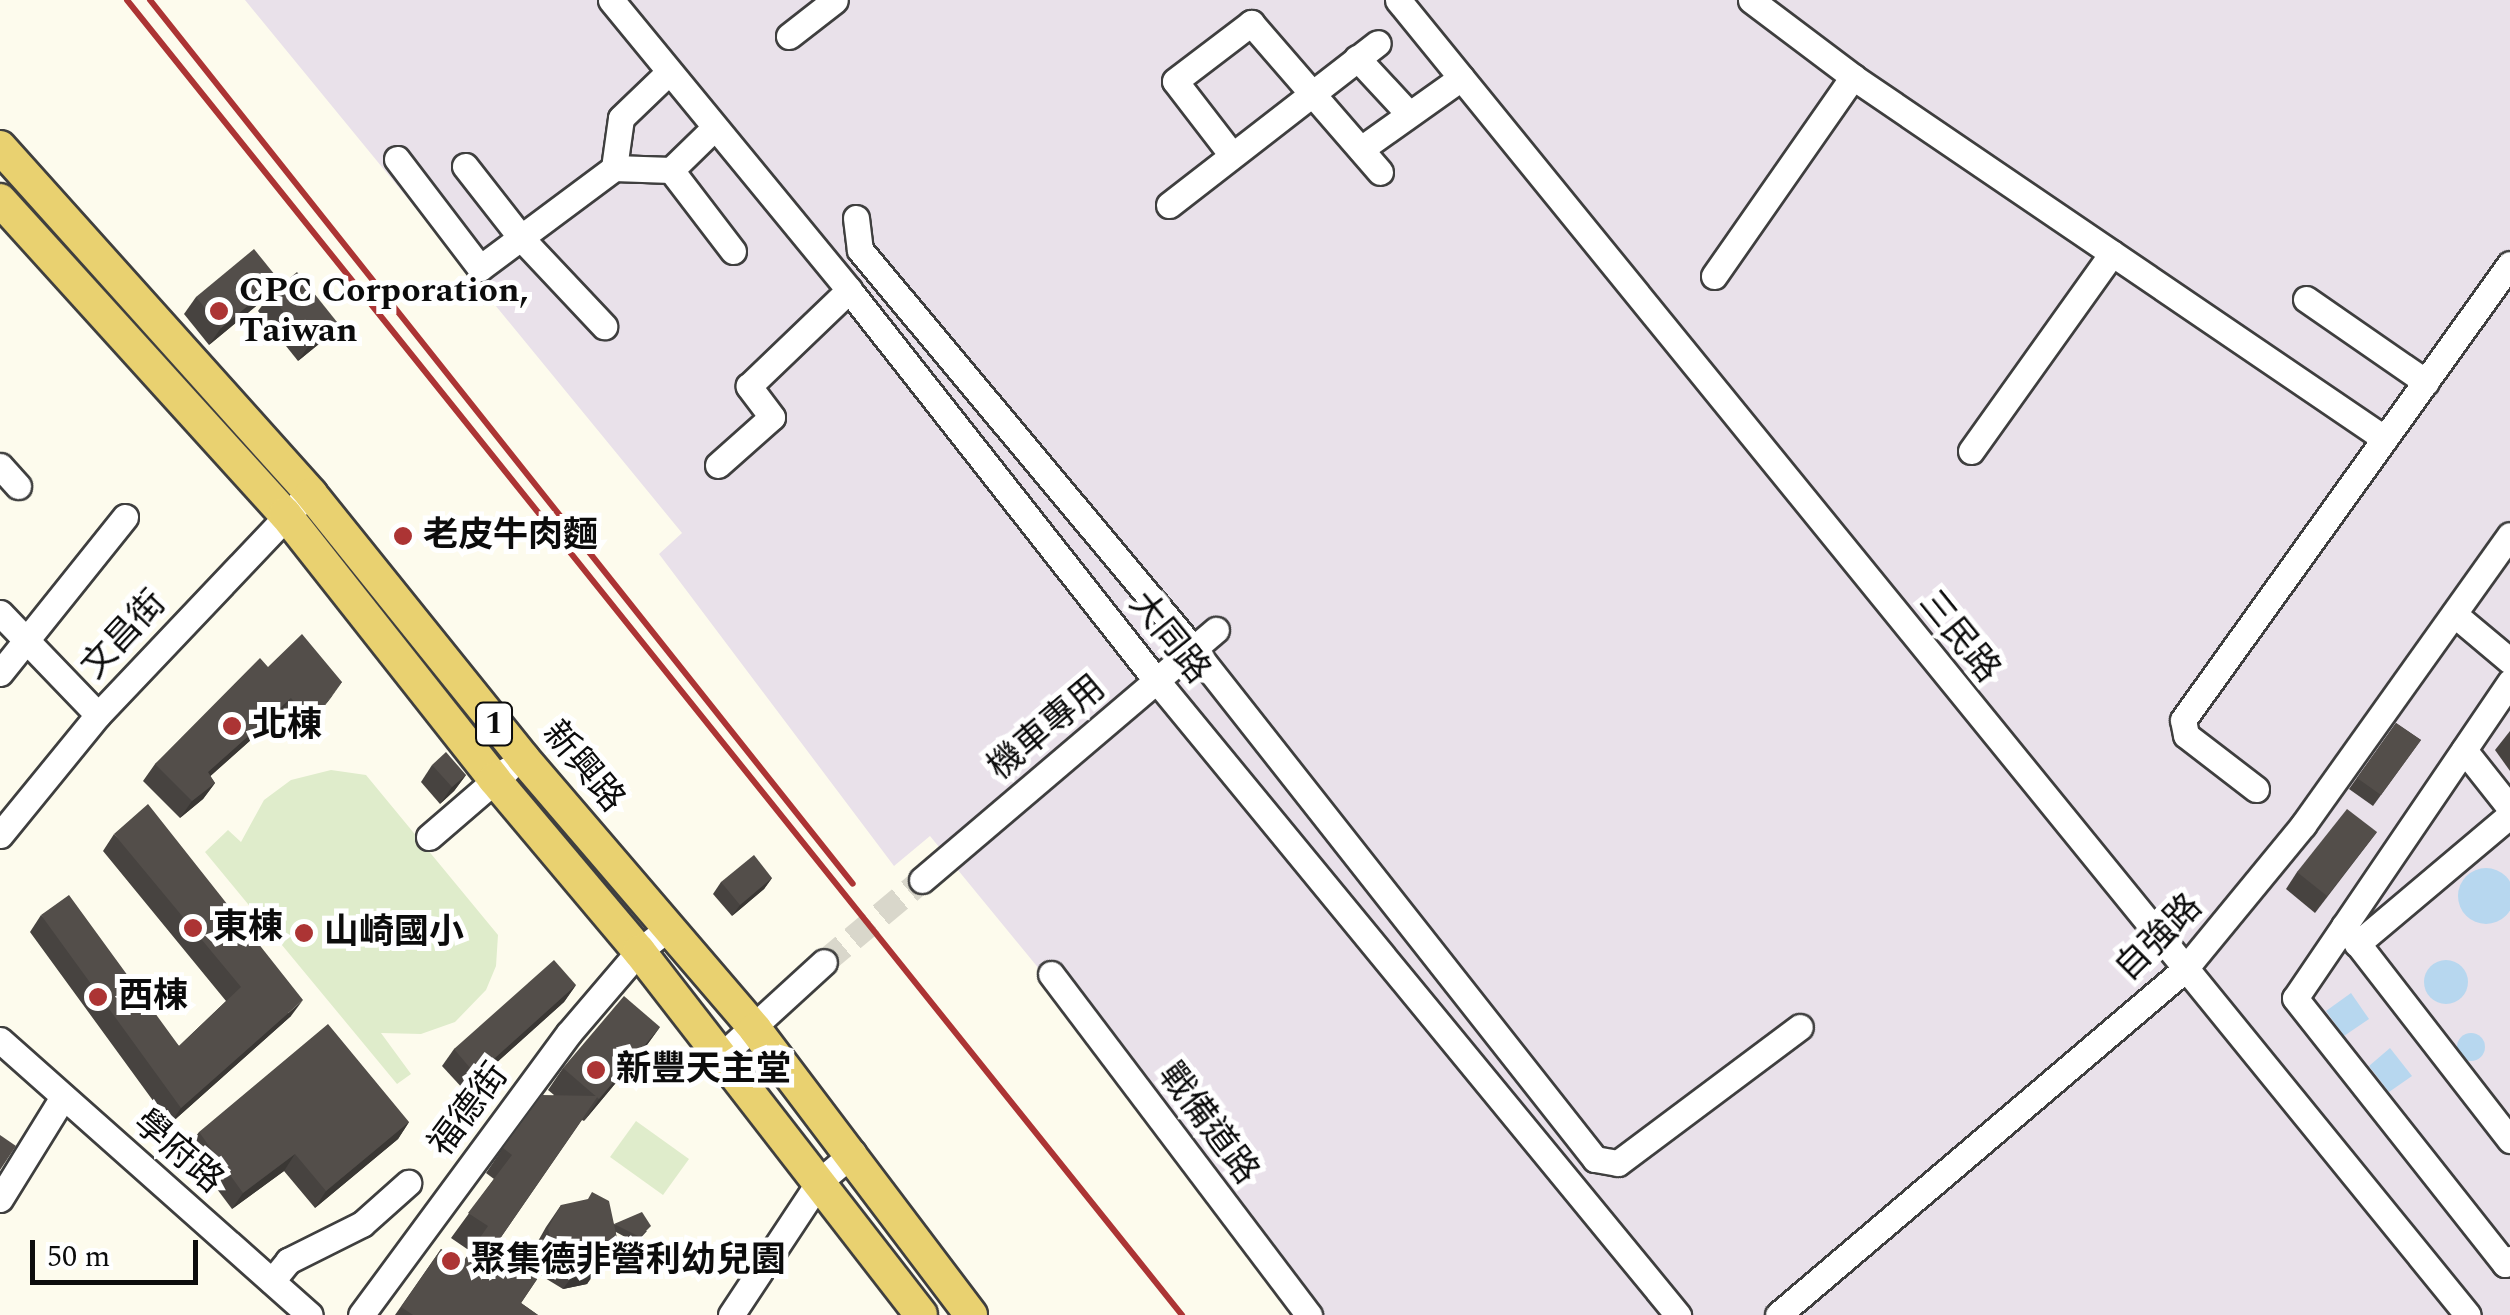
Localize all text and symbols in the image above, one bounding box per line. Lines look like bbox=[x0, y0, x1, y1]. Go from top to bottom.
place label: CPC Corporation, Taiwan bbox=[239, 270, 529, 352]
marker: CPC Corporation, Taiwan bbox=[208, 300, 230, 322]
place label: 老皮牛肉麵 bbox=[423, 515, 598, 557]
marker: 老皮牛肉麵 bbox=[392, 525, 414, 547]
street label: 文昌街 bbox=[73, 582, 175, 688]
street label: 三民路 bbox=[1910, 583, 2008, 691]
street label: 大同路 bbox=[1120, 584, 1218, 692]
street label: 機車專用 bbox=[980, 667, 1114, 789]
road number: 1 bbox=[474, 697, 514, 751]
place label: 北棟 bbox=[252, 705, 322, 747]
street label: 新興路 bbox=[533, 713, 633, 821]
marker: 北棟 bbox=[221, 715, 243, 737]
street label: 自強路 bbox=[2107, 886, 2211, 990]
place label: 東棟 bbox=[213, 907, 283, 949]
place label: 山崎國小 bbox=[324, 912, 464, 954]
marker: 東棟 bbox=[182, 917, 204, 939]
marker: 山崎國小 bbox=[293, 922, 315, 944]
place label: 西棟 bbox=[118, 976, 188, 1018]
marker: 西棟 bbox=[87, 986, 109, 1008]
place label: 新豐天主堂 bbox=[616, 1049, 791, 1091]
street label: 福德街 bbox=[421, 1055, 517, 1165]
street label: 戰備道路 bbox=[1149, 1055, 1267, 1193]
marker: 新豐天主堂 bbox=[585, 1059, 607, 1081]
street label: 學府路 bbox=[125, 1102, 231, 1202]
scale bar bbox=[35, 1220, 202, 1282]
text: 50 m bbox=[47, 1234, 110, 1280]
place label: 聚集德非營利幼兒園 bbox=[471, 1240, 786, 1282]
marker: 聚集德非營利幼兒園 bbox=[440, 1250, 462, 1272]

